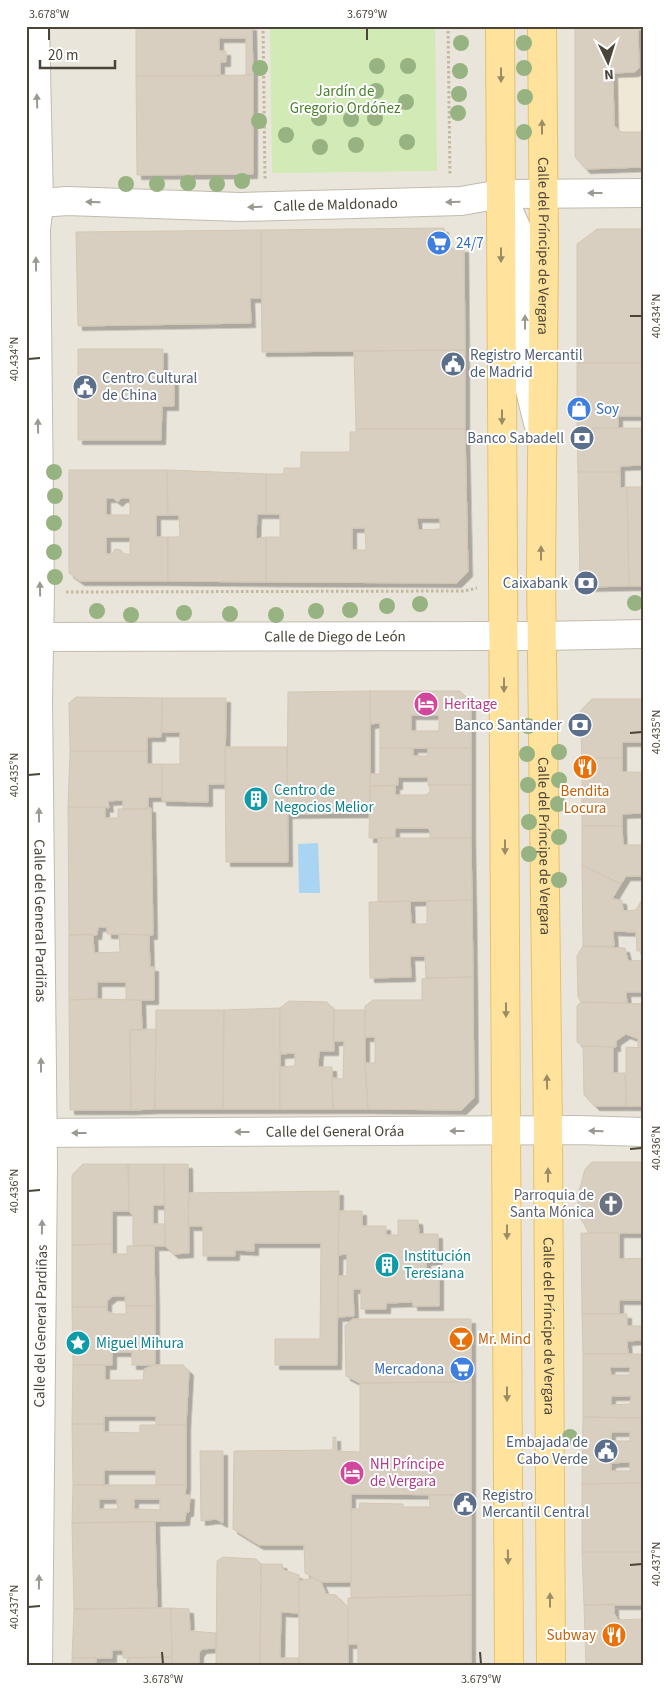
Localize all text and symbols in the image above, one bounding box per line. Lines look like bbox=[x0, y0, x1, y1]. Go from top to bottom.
text: 3.678°W bbox=[29, 6, 70, 23]
text: 3.679°W bbox=[347, 6, 388, 23]
scale bar bbox=[40, 38, 115, 70]
north arrow bbox=[582, 38, 632, 88]
text: 20 m bbox=[48, 45, 78, 66]
text: N bbox=[603, 64, 614, 84]
one-way arrow bbox=[497, 67, 505, 83]
park label: Jardín de Gregorio Ordóñez bbox=[290, 81, 400, 119]
one-way arrow bbox=[32, 93, 40, 109]
one-way arrow bbox=[538, 119, 546, 135]
street label: Calle del Príncipe de Vergara bbox=[533, 157, 555, 335]
one-way arrow bbox=[587, 189, 603, 197]
street label: Calle de Maldonado bbox=[273, 192, 398, 217]
one-way arrow bbox=[85, 198, 101, 206]
one-way arrow bbox=[445, 198, 461, 206]
one-way arrow bbox=[247, 203, 263, 211]
supermarket icon: 24/7 bbox=[426, 230, 452, 256]
place label: 24/7 bbox=[456, 233, 484, 254]
one-way arrow bbox=[497, 247, 505, 263]
one-way arrow bbox=[32, 255, 40, 271]
text: 40.434°N bbox=[648, 294, 665, 338]
one-way arrow bbox=[521, 313, 529, 329]
text: 40.434°N bbox=[6, 337, 23, 381]
place label: Registro Mercantil de Madrid bbox=[470, 345, 583, 383]
public building icon: Registro Mercantil de Madrid bbox=[440, 351, 466, 377]
place label: Centro Cultural de China bbox=[102, 368, 198, 406]
public building icon: Centro Cultural de China bbox=[72, 374, 98, 400]
shop icon: Soy bbox=[566, 396, 592, 422]
place label: Soy bbox=[596, 399, 619, 420]
one-way arrow bbox=[498, 410, 506, 426]
one-way arrow bbox=[34, 418, 42, 434]
bank icon: Banco Sabadell bbox=[569, 425, 595, 451]
place label: Banco Sabadell bbox=[467, 428, 564, 449]
one-way arrow bbox=[537, 544, 545, 560]
bank icon: Caixabank bbox=[573, 570, 599, 596]
place label: Caixabank bbox=[503, 573, 569, 594]
one-way arrow bbox=[36, 580, 44, 596]
street label: Calle de Diego de León bbox=[264, 626, 406, 647]
one-way arrow bbox=[500, 677, 508, 693]
hotel icon: Heritage bbox=[413, 691, 439, 717]
place label: Heritage bbox=[444, 694, 497, 715]
text: 40.435°N bbox=[648, 710, 665, 754]
bank icon: Banco Santander bbox=[567, 712, 593, 738]
place label: Banco Santander bbox=[455, 715, 563, 736]
text: 40.435°N bbox=[6, 753, 23, 797]
restaurant icon: Bendita Locura bbox=[572, 754, 598, 780]
street label: Calle del Príncipe de Vergara bbox=[533, 757, 556, 935]
place label: Centro de Negocios Melior bbox=[274, 780, 374, 818]
place label: Bendita Locura bbox=[561, 781, 609, 819]
building icon: Centro de Negocios Melior bbox=[243, 786, 269, 812]
one-way arrow bbox=[35, 806, 43, 822]
street label: Calle del General Pardiñas bbox=[29, 839, 52, 1002]
one-way arrow bbox=[501, 840, 509, 856]
one-way arrow bbox=[502, 1002, 510, 1018]
one-way arrow bbox=[37, 1056, 45, 1072]
one-way arrow bbox=[543, 1074, 551, 1090]
street label: Calle del General Oráa bbox=[266, 1120, 404, 1142]
one-way arrow bbox=[588, 1126, 604, 1134]
text: 40.436°N bbox=[648, 1126, 665, 1170]
one-way arrow bbox=[448, 1127, 464, 1135]
one-way arrow bbox=[233, 1128, 249, 1136]
one-way arrow bbox=[71, 1129, 87, 1137]
one-way arrow bbox=[544, 1166, 552, 1182]
text: 40.436°N bbox=[6, 1169, 23, 1213]
place label: Parroquia de Santa Mónica bbox=[510, 1185, 594, 1223]
church icon: Parroquia de Santa Mónica bbox=[598, 1191, 624, 1217]
one-way arrow bbox=[38, 1219, 46, 1235]
one-way arrow bbox=[503, 1224, 511, 1240]
street label: Calle del Príncipe de Vergara bbox=[538, 1237, 560, 1415]
street label: Calle del General Pardiñas bbox=[29, 1244, 53, 1408]
place label: Institución Teresiana bbox=[404, 1246, 471, 1284]
building icon: Institución Teresiana bbox=[374, 1252, 400, 1278]
bar icon: Mr. Mind bbox=[448, 1326, 474, 1352]
place label: Mr. Mind bbox=[478, 1329, 531, 1350]
place icon: Miguel Mihura bbox=[65, 1330, 91, 1356]
place label: Miguel Mihura bbox=[96, 1333, 184, 1354]
supermarket icon: Mercadona bbox=[449, 1356, 475, 1382]
place label: Mercadona bbox=[374, 1359, 444, 1380]
one-way arrow bbox=[503, 1387, 511, 1403]
place label: Embajada de Cabo Verde bbox=[506, 1432, 588, 1470]
public building icon: Embajada de Cabo Verde bbox=[593, 1438, 619, 1464]
place label: NH Príncipe de Vergara bbox=[370, 1454, 444, 1492]
hotel icon: NH Príncipe de Vergara bbox=[339, 1460, 365, 1486]
place label: Registro Mercantil Central bbox=[482, 1485, 589, 1523]
public building icon: Registro Mercantil Central bbox=[452, 1491, 478, 1517]
text: 40.437°N bbox=[648, 1542, 665, 1586]
one-way arrow bbox=[504, 1549, 512, 1565]
one-way arrow bbox=[35, 1574, 43, 1590]
text: 40.437°N bbox=[6, 1585, 23, 1629]
one-way arrow bbox=[546, 1591, 554, 1607]
restaurant icon: Subway bbox=[601, 1622, 627, 1648]
place label: Subway bbox=[546, 1625, 596, 1646]
text: 3.678°W bbox=[143, 1671, 184, 1688]
text: 3.679°W bbox=[461, 1671, 502, 1688]

